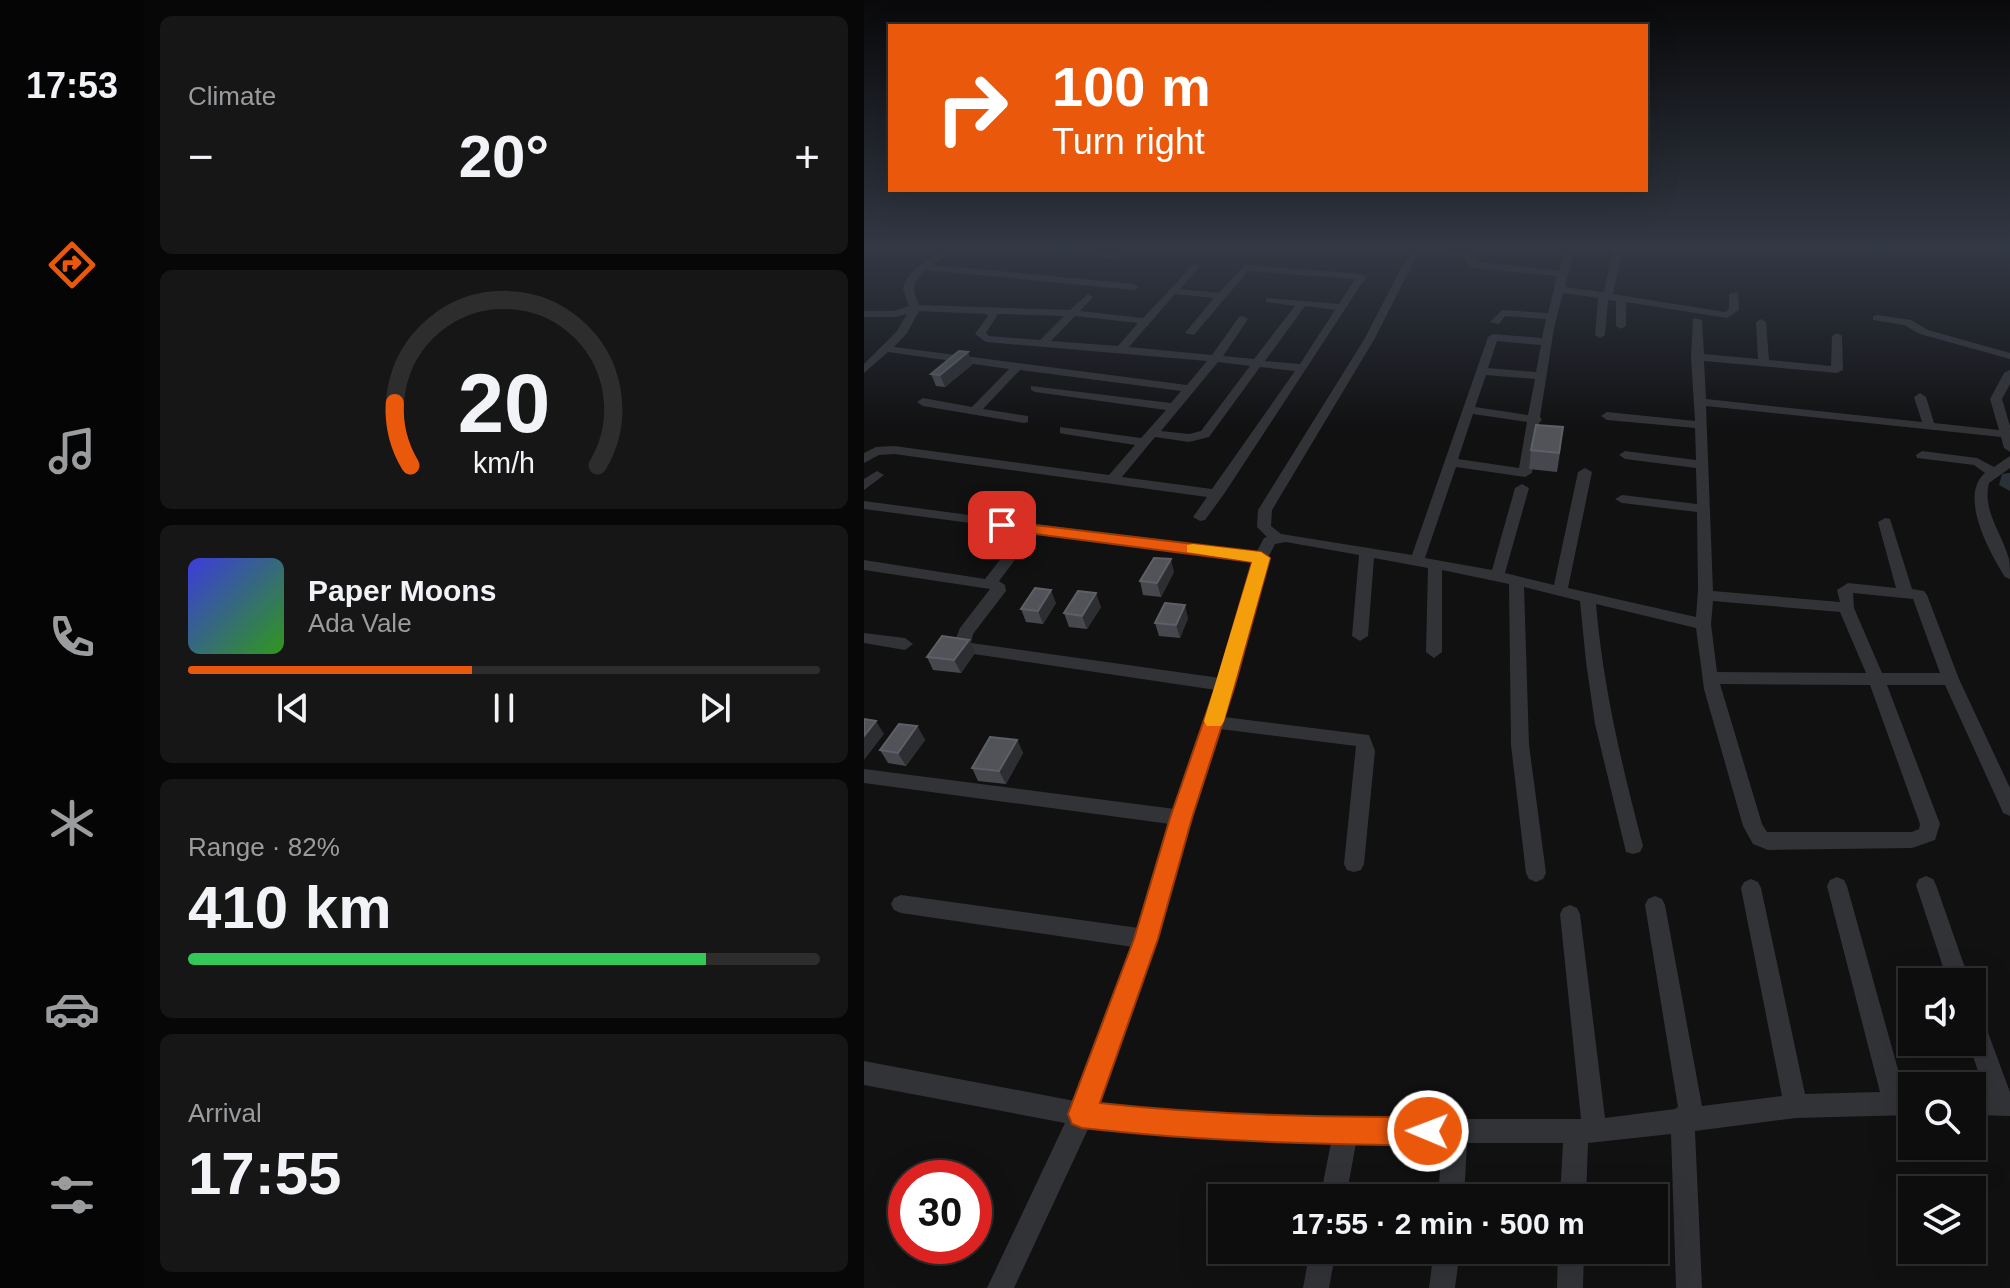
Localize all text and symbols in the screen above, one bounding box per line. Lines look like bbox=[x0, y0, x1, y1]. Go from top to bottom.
text: 100 m bbox=[1052, 55, 1211, 118]
icon: right bbox=[920, 56, 1024, 160]
text: 17:53 bbox=[26, 65, 118, 106]
text: Climate bbox=[188, 81, 276, 111]
text: Turn right bbox=[1052, 121, 1205, 162]
text: 20° bbox=[459, 123, 549, 190]
text: − bbox=[188, 132, 214, 181]
text: + bbox=[794, 132, 820, 181]
icon: directions bbox=[44, 237, 100, 293]
text: 20 bbox=[458, 356, 550, 449]
icon: music bbox=[44, 423, 100, 479]
text: km/h bbox=[473, 447, 535, 479]
pin bbox=[968, 491, 1036, 559]
icon: arrive bbox=[980, 503, 1024, 547]
text: Paper Moons bbox=[308, 574, 496, 607]
text: Ada Vale bbox=[308, 608, 412, 638]
icon: phone bbox=[44, 609, 100, 665]
icon: previous bbox=[271, 686, 315, 730]
icon: pause bbox=[482, 686, 526, 730]
icon: next bbox=[693, 686, 737, 730]
icon: climate bbox=[44, 795, 100, 851]
text: Range · 82% bbox=[188, 832, 340, 862]
text: 410 km bbox=[188, 874, 392, 941]
map controls bbox=[1898, 968, 1986, 1264]
button: sound bbox=[1898, 968, 1986, 1056]
icon: car bbox=[44, 981, 100, 1037]
button: search bbox=[1898, 1072, 1986, 1160]
position arrow bbox=[1386, 1089, 1470, 1173]
text: Arrival bbox=[188, 1098, 262, 1128]
text: 17:55 bbox=[188, 1140, 341, 1207]
speed limit sign: 30 bbox=[888, 1160, 992, 1264]
icon: filters bbox=[44, 1167, 100, 1223]
button: layers bbox=[1898, 1176, 1986, 1264]
text: 17:55 · 2 min · 500 m bbox=[1291, 1207, 1585, 1240]

